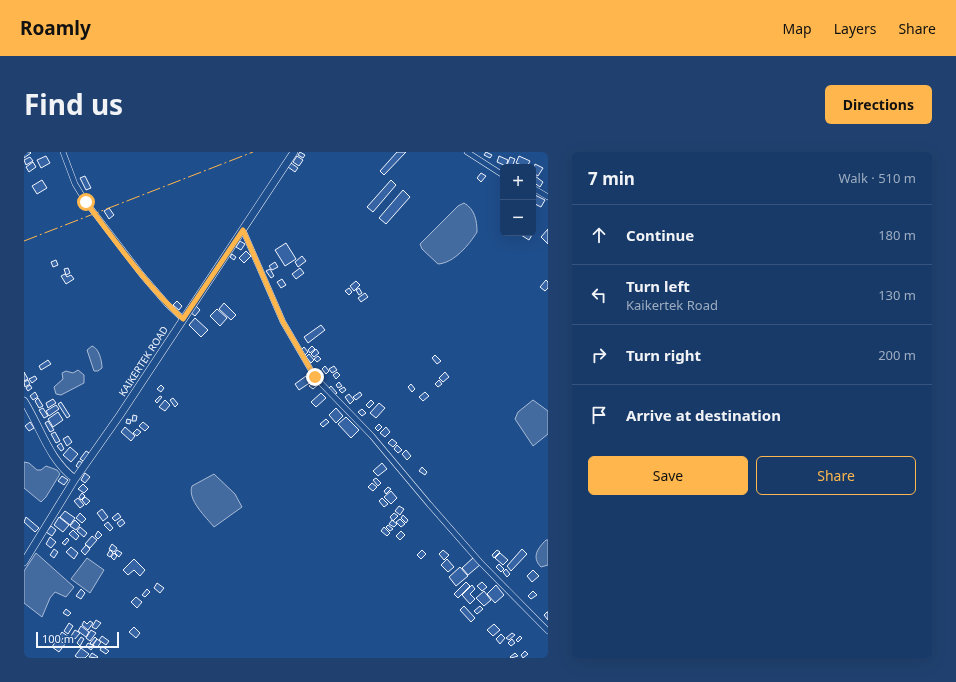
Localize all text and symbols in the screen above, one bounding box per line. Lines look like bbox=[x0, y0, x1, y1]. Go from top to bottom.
text: Roamly bbox=[20, 15, 91, 41]
text: Map bbox=[783, 19, 812, 38]
text: Layers bbox=[834, 19, 876, 38]
text: Share bbox=[898, 19, 936, 38]
text: Find us bbox=[24, 85, 123, 123]
button: Directions bbox=[825, 85, 932, 124]
map controls bbox=[500, 164, 536, 236]
button: + bbox=[500, 164, 536, 200]
text: 7 min bbox=[588, 167, 635, 190]
text: Walk · 510 m bbox=[838, 169, 916, 187]
route start bbox=[77, 193, 95, 211]
button: − bbox=[500, 200, 536, 236]
icon: ahead bbox=[588, 224, 610, 246]
text: Continue bbox=[626, 225, 694, 245]
text: 180 m bbox=[878, 226, 916, 244]
text: Turn left bbox=[626, 276, 690, 296]
icon: left bbox=[588, 284, 610, 306]
text: 130 m bbox=[878, 286, 916, 304]
text: Kaikertek Road bbox=[626, 296, 718, 314]
street label: KAIKERTEK ROAD bbox=[115, 323, 171, 399]
icon: right bbox=[588, 344, 610, 366]
text: Turn right bbox=[626, 345, 701, 365]
text: 200 m bbox=[878, 346, 916, 364]
route end bbox=[306, 368, 324, 386]
icon: arrive bbox=[588, 404, 610, 426]
text: Arrive at destination bbox=[626, 405, 781, 425]
button: Save bbox=[588, 456, 748, 495]
button: Share bbox=[756, 456, 916, 495]
scale bar bbox=[36, 630, 119, 649]
text: 100 m bbox=[42, 631, 74, 646]

